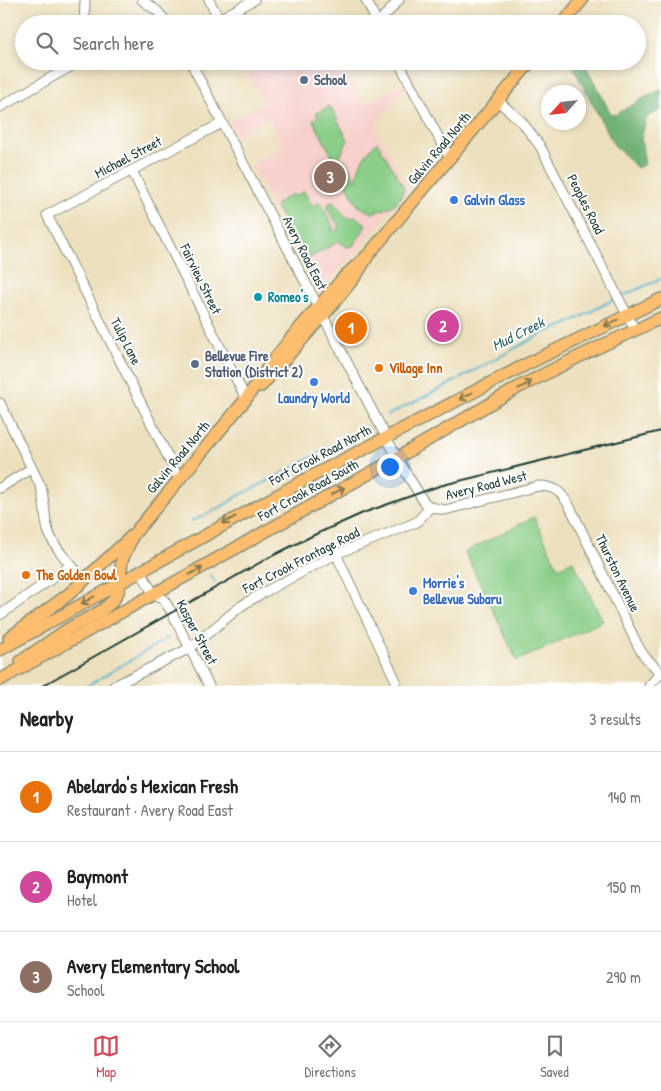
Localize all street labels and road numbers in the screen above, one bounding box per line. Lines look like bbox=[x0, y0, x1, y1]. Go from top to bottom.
street label: Galvin Road North bbox=[403, 107, 475, 188]
street label: Michael Street bbox=[91, 131, 165, 182]
street label: Peoples Road bbox=[562, 171, 610, 238]
street label: Avery Road East bbox=[278, 213, 332, 294]
street label: Fairview Street bbox=[176, 240, 227, 317]
street label: Tulip Lane bbox=[106, 314, 147, 369]
street label: Galvin Road North bbox=[142, 416, 214, 497]
street label: Fort Crook Road North bbox=[265, 420, 374, 490]
street label: Fort Crook Road South bbox=[253, 454, 362, 526]
street label: Avery Road West bbox=[443, 465, 529, 505]
street label: Fort Crook Frontage Road bbox=[238, 522, 363, 599]
street label: Thurston Avenue bbox=[591, 531, 646, 615]
street label: Kasper Street bbox=[172, 596, 223, 668]

